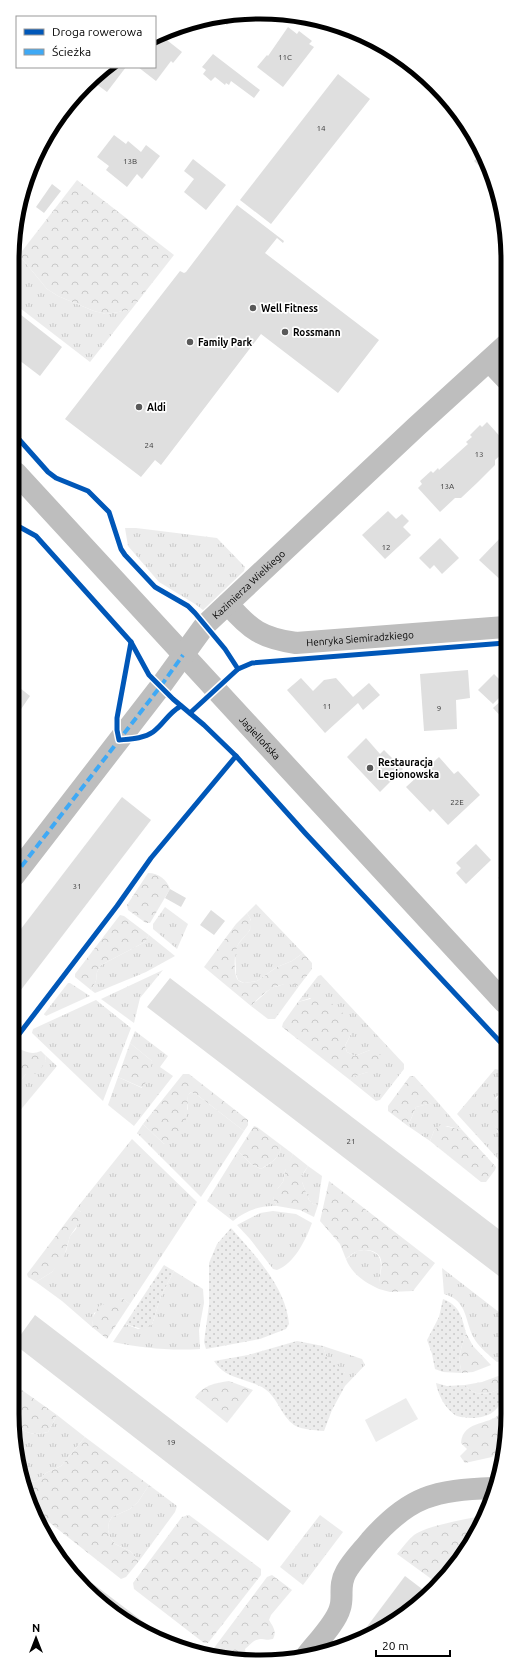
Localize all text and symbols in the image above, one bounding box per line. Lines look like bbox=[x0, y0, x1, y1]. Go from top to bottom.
legend bbox=[16, 16, 156, 68]
text: Droga rowerowa bbox=[52, 25, 142, 38]
text: Ścieżka bbox=[52, 45, 91, 58]
house number: 11C bbox=[278, 53, 292, 62]
house number: 14 bbox=[316, 124, 326, 133]
house number: 13B bbox=[123, 157, 137, 166]
marker: Well Fitness bbox=[248, 303, 258, 313]
place label: Well Fitness bbox=[261, 303, 318, 314]
marker: Rossmann bbox=[280, 327, 290, 337]
place label: Rossmann bbox=[293, 327, 341, 338]
marker: Family Park bbox=[185, 337, 195, 347]
place label: Family Park bbox=[198, 337, 252, 348]
marker: Aldi bbox=[134, 402, 144, 412]
place label: Aldi bbox=[147, 402, 166, 413]
house number: 24 bbox=[144, 441, 154, 450]
house number: 13 bbox=[474, 450, 484, 459]
house number: 13A bbox=[440, 482, 455, 491]
house number: 12 bbox=[381, 543, 391, 552]
street label: Kazimierza Wielkiego bbox=[210, 547, 287, 621]
street label: Henryka Siemiradzkiego bbox=[306, 628, 414, 648]
house number: 11 bbox=[322, 702, 332, 711]
house number: 9 bbox=[437, 704, 441, 713]
street label: Jagiellońska bbox=[237, 714, 283, 762]
place label: Restauracja Legionowska bbox=[378, 757, 439, 780]
marker: Restauracja Legionowska bbox=[365, 763, 375, 773]
house number: 22E bbox=[450, 798, 464, 807]
house number: 31 bbox=[72, 882, 82, 891]
house number: 21 bbox=[346, 1137, 356, 1146]
house number: 19 bbox=[166, 1438, 176, 1447]
north arrow bbox=[16, 1618, 56, 1658]
text: N bbox=[32, 1622, 40, 1634]
scale bar bbox=[376, 1632, 450, 1658]
text: 20 m bbox=[382, 1639, 409, 1652]

